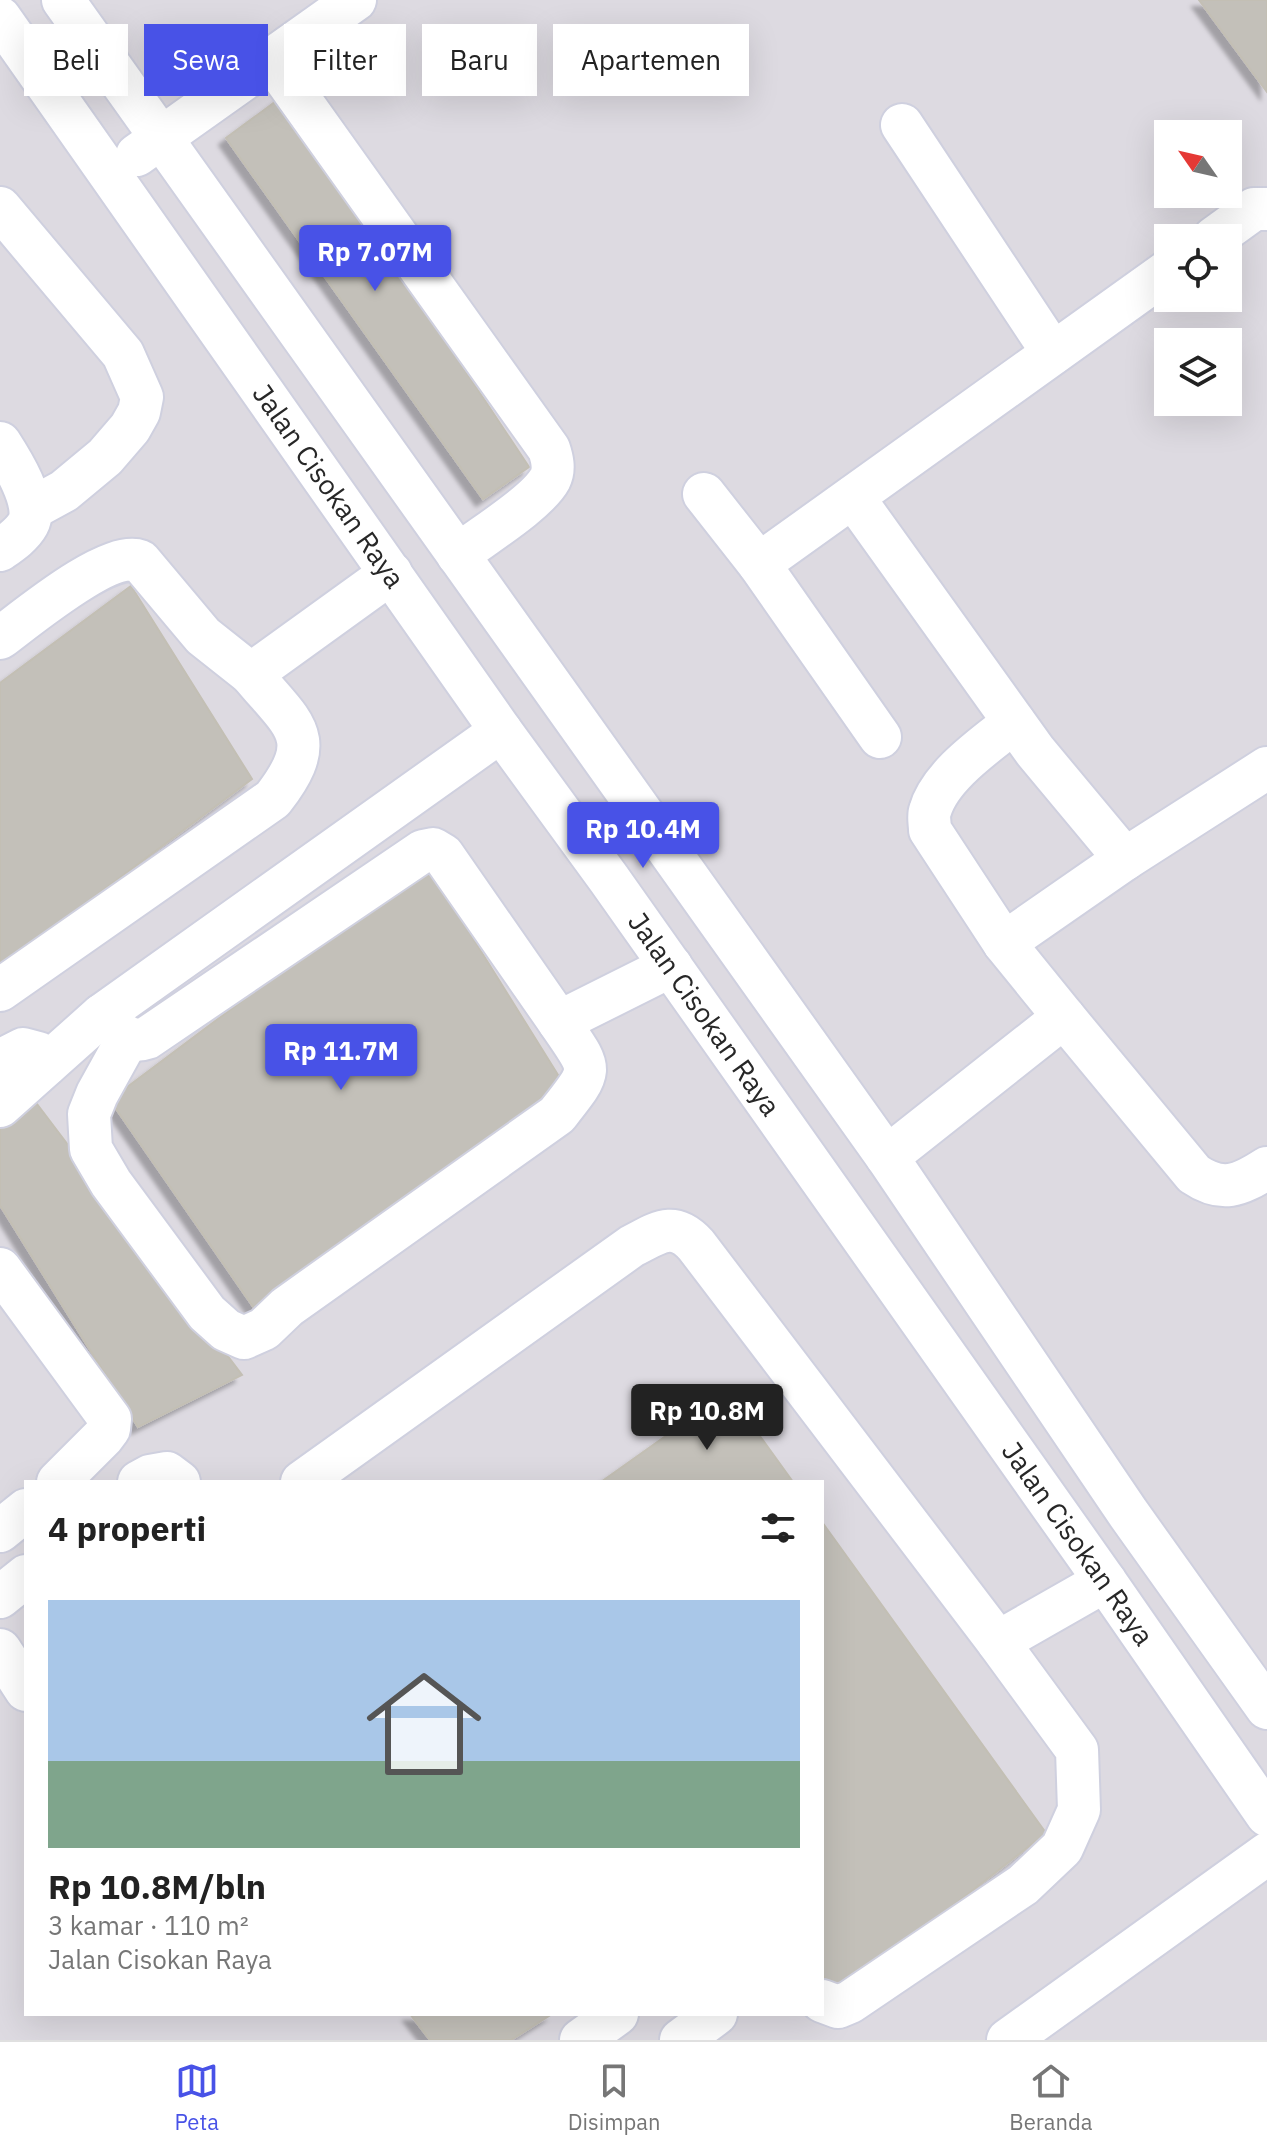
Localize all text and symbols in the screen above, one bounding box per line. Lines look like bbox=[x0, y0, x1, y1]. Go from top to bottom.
chip: Beli bbox=[24, 24, 128, 96]
chip: Sewa bbox=[144, 24, 268, 96]
chip: Filter bbox=[284, 24, 406, 96]
chip: Baru bbox=[422, 24, 537, 96]
chip: Apartemen bbox=[553, 24, 749, 96]
north arrow bbox=[1154, 120, 1242, 208]
map controls bbox=[1154, 120, 1242, 416]
button: locate bbox=[1154, 224, 1242, 312]
pin: Rp 7.07M bbox=[292, 225, 458, 293]
text: Rp 7.07M bbox=[317, 234, 433, 268]
button: layers bbox=[1154, 328, 1242, 416]
street label: Jalan Cisokan Raya bbox=[245, 376, 414, 595]
pin: Rp 10.4M bbox=[560, 802, 726, 870]
text: Rp 10.4M bbox=[585, 811, 701, 845]
street label: Jalan Cisokan Raya bbox=[620, 905, 790, 1123]
pin: Rp 11.7M bbox=[258, 1024, 424, 1092]
text: Rp 11.7M bbox=[283, 1033, 399, 1067]
pin: Rp 10.8M bbox=[624, 1384, 790, 1452]
text: Rp 10.8M bbox=[649, 1393, 765, 1427]
street label: Jalan Cisokan Raya bbox=[994, 1434, 1163, 1652]
text: 4 properti bbox=[48, 1506, 206, 1550]
icon: filters bbox=[756, 1506, 800, 1550]
icon: home bbox=[352, 1652, 496, 1796]
text: Rp 10.8M/bln bbox=[48, 1864, 266, 1908]
text: 3 kamar · 110 m² bbox=[48, 1908, 249, 1942]
text: Jalan Cisokan Raya bbox=[48, 1942, 272, 1976]
tab: Peta bbox=[174, 2059, 219, 2136]
tab: Disimpan bbox=[568, 2059, 660, 2136]
tab: Beranda bbox=[1009, 2059, 1093, 2136]

